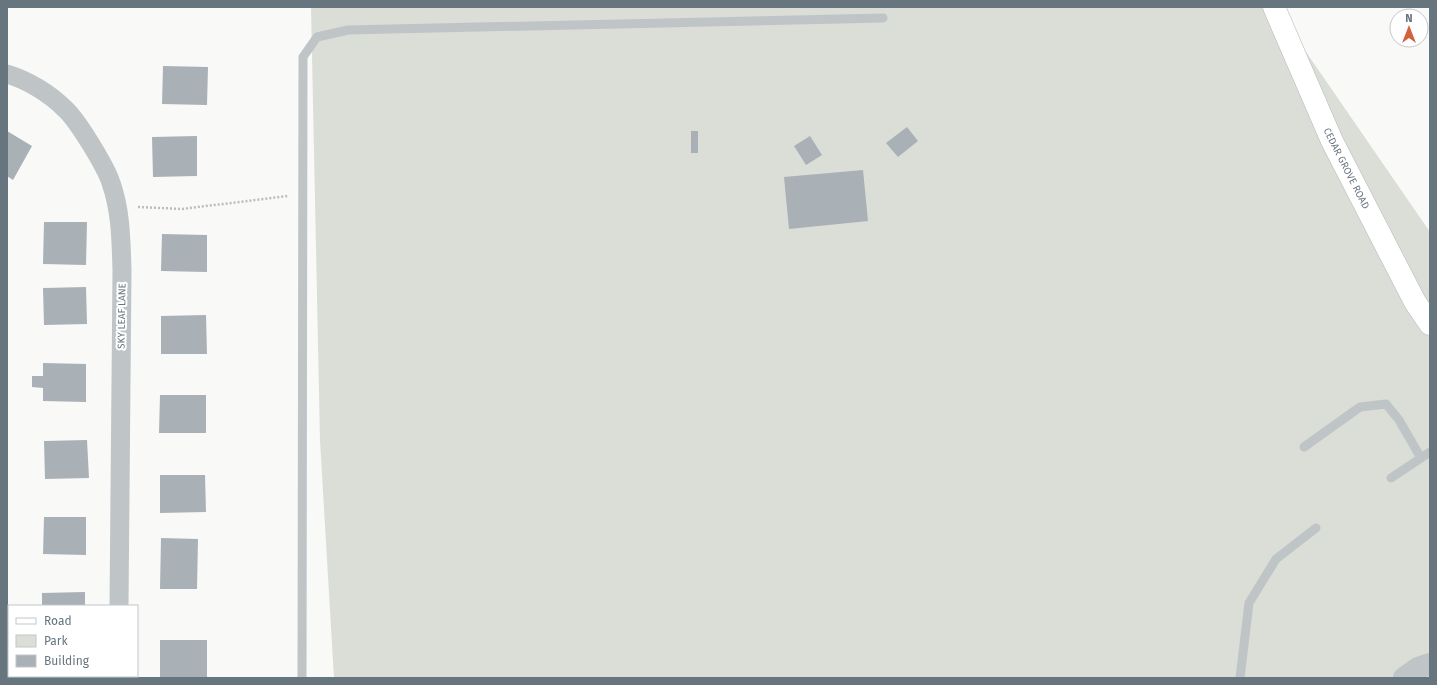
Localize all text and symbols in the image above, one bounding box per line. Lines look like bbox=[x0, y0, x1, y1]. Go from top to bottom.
north arrow bbox=[1389, 8, 1429, 48]
text: N bbox=[1405, 12, 1413, 25]
street label: CEDAR GROVE ROAD bbox=[1320, 126, 1372, 211]
street label: SKY LEAF LANE bbox=[115, 283, 129, 349]
legend bbox=[8, 605, 138, 677]
text: Road bbox=[44, 614, 72, 628]
text: Park bbox=[44, 634, 68, 648]
text: Building bbox=[44, 654, 90, 668]

